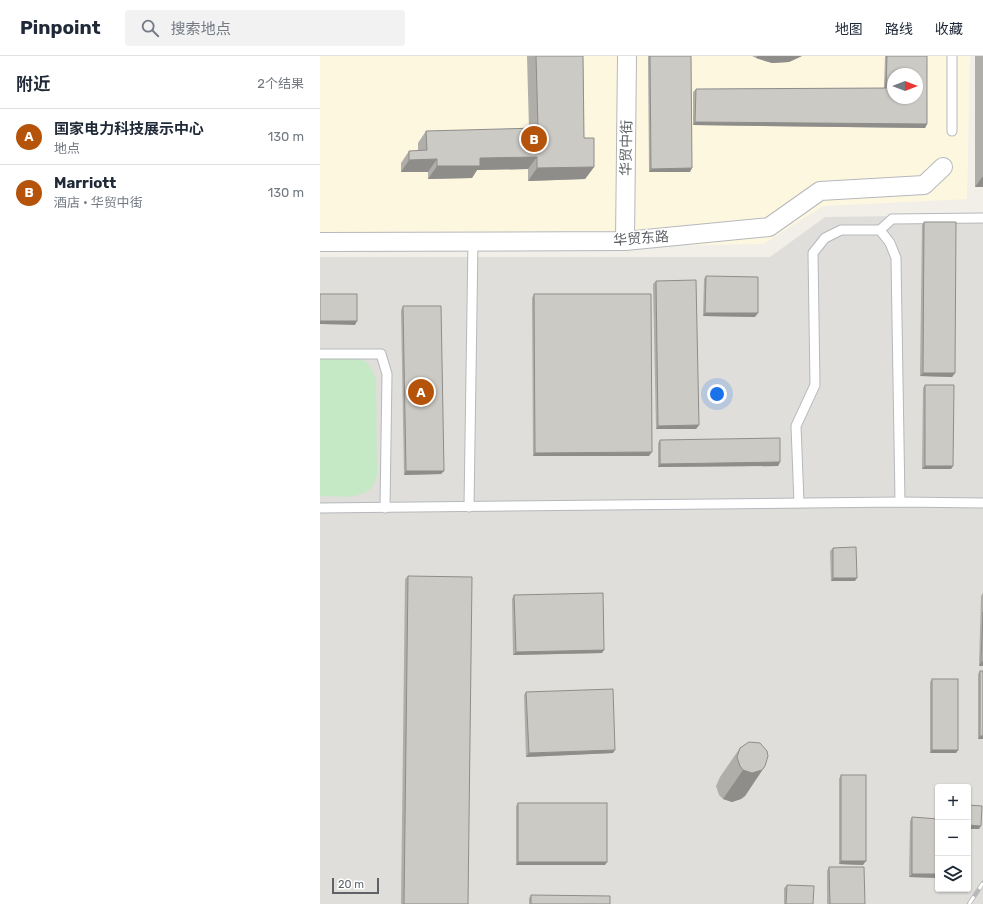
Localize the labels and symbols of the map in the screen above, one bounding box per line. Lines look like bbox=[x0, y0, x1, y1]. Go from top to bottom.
north arrow bbox=[887, 68, 923, 104]
street label: 华贸中街 bbox=[618, 120, 635, 176]
pin: B bbox=[521, 124, 547, 154]
street label: 华贸东路 bbox=[613, 228, 670, 249]
pin: A bbox=[408, 377, 434, 407]
your location bbox=[707, 384, 727, 404]
scale bar bbox=[332, 876, 379, 895]

